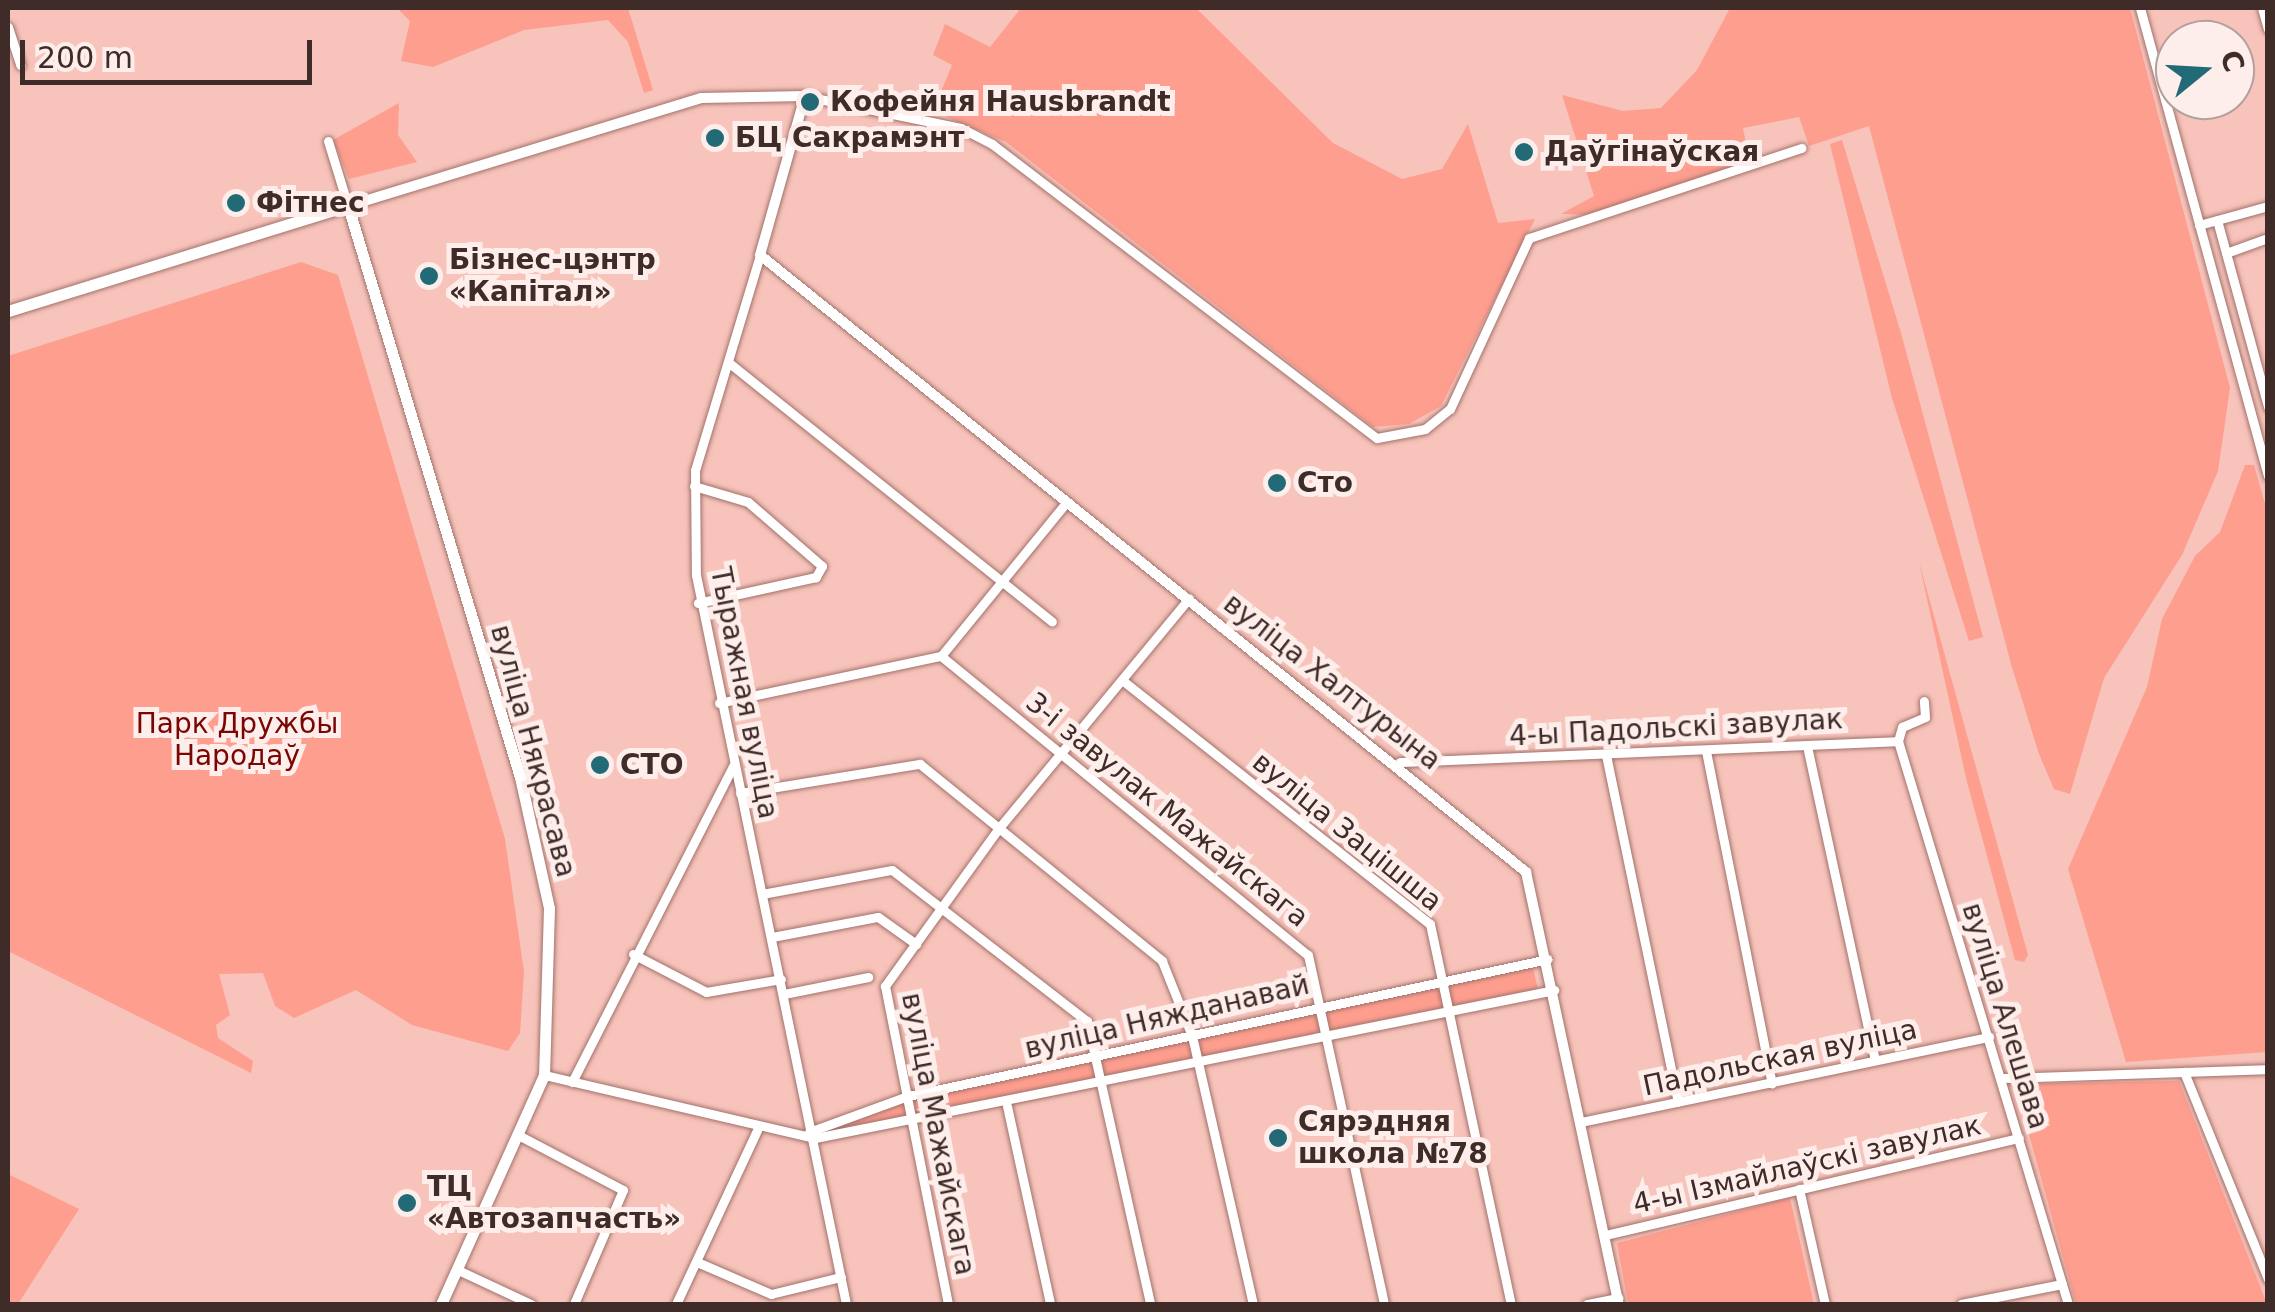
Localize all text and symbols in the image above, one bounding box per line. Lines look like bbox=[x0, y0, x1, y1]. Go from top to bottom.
scale bar bbox=[25, 20, 318, 82]
north arrow bbox=[2155, 20, 2255, 120]
text: 200 m bbox=[37, 40, 133, 75]
text: С bbox=[2213, 46, 2251, 76]
place label: Кофейня Hausbrandt bbox=[830, 85, 1171, 119]
marker: Кофейня Hausbrandt bbox=[799, 91, 821, 113]
place label: БЦ Сакрамэнт bbox=[735, 121, 965, 155]
marker: БЦ Сакрамэнт bbox=[704, 127, 726, 149]
place label: Даўгінаўская bbox=[1544, 135, 1759, 169]
marker: Даўгінаўская bbox=[1513, 141, 1535, 163]
place label: Фітнес bbox=[256, 186, 365, 220]
marker: Фітнес bbox=[225, 192, 247, 214]
place label: Бізнес-цэнтр «Капітал» bbox=[449, 243, 656, 309]
marker: Бізнес-цэнтр «Капітал» bbox=[418, 265, 440, 287]
place label: Сто bbox=[1297, 466, 1353, 500]
marker: Сто bbox=[1266, 472, 1288, 494]
street label: Тыражная вуліца bbox=[703, 564, 785, 822]
street label: вуліца Халтурына bbox=[1217, 587, 1447, 777]
street label: вуліца Някрасава bbox=[483, 621, 583, 881]
street label: 3-і завулак Мажайскага bbox=[1019, 686, 1315, 934]
street label: 4-ы Падольскі завулак bbox=[1508, 702, 1844, 754]
park label: Парк Дружбы Народаў bbox=[136, 707, 338, 773]
street label: вуліца Зацішша bbox=[1245, 745, 1449, 919]
place label: СТО bbox=[620, 748, 683, 782]
marker: СТО bbox=[589, 754, 611, 776]
street label: вуліца Алешава bbox=[1955, 899, 2055, 1133]
street label: вуліца Няжданавай bbox=[1022, 968, 1312, 1066]
street label: вуліца Мажайскага bbox=[894, 990, 982, 1278]
street label: Падольская вуліца bbox=[1640, 1013, 1920, 1103]
place label: Сярэдняя школа №78 bbox=[1298, 1105, 1488, 1171]
street label: 4-ы Ізмайлаўскі завулак bbox=[1630, 1109, 1984, 1221]
marker: Сярэдняя школа №78 bbox=[1267, 1127, 1289, 1149]
place label: ТЦ «Автозапчасть» bbox=[427, 1170, 681, 1236]
marker: ТЦ «Автозапчасть» bbox=[396, 1192, 418, 1214]

